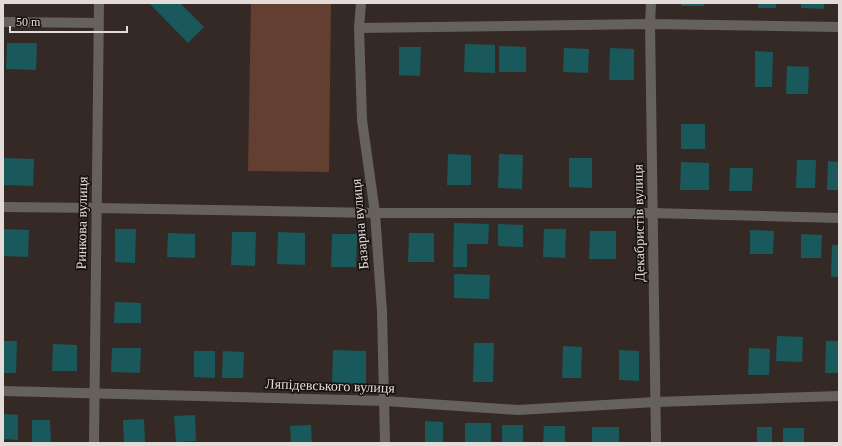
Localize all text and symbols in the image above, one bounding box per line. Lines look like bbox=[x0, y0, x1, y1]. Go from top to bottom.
scale bar bbox=[10, 8, 127, 34]
text: 50 m bbox=[16, 15, 41, 29]
street label: Декабристів вулиця bbox=[630, 164, 648, 282]
street label: Ринкова вулиця bbox=[74, 176, 90, 270]
street label: Базарна вулиця bbox=[349, 177, 371, 270]
street label: Ляпідевського вулиця bbox=[265, 376, 396, 396]

